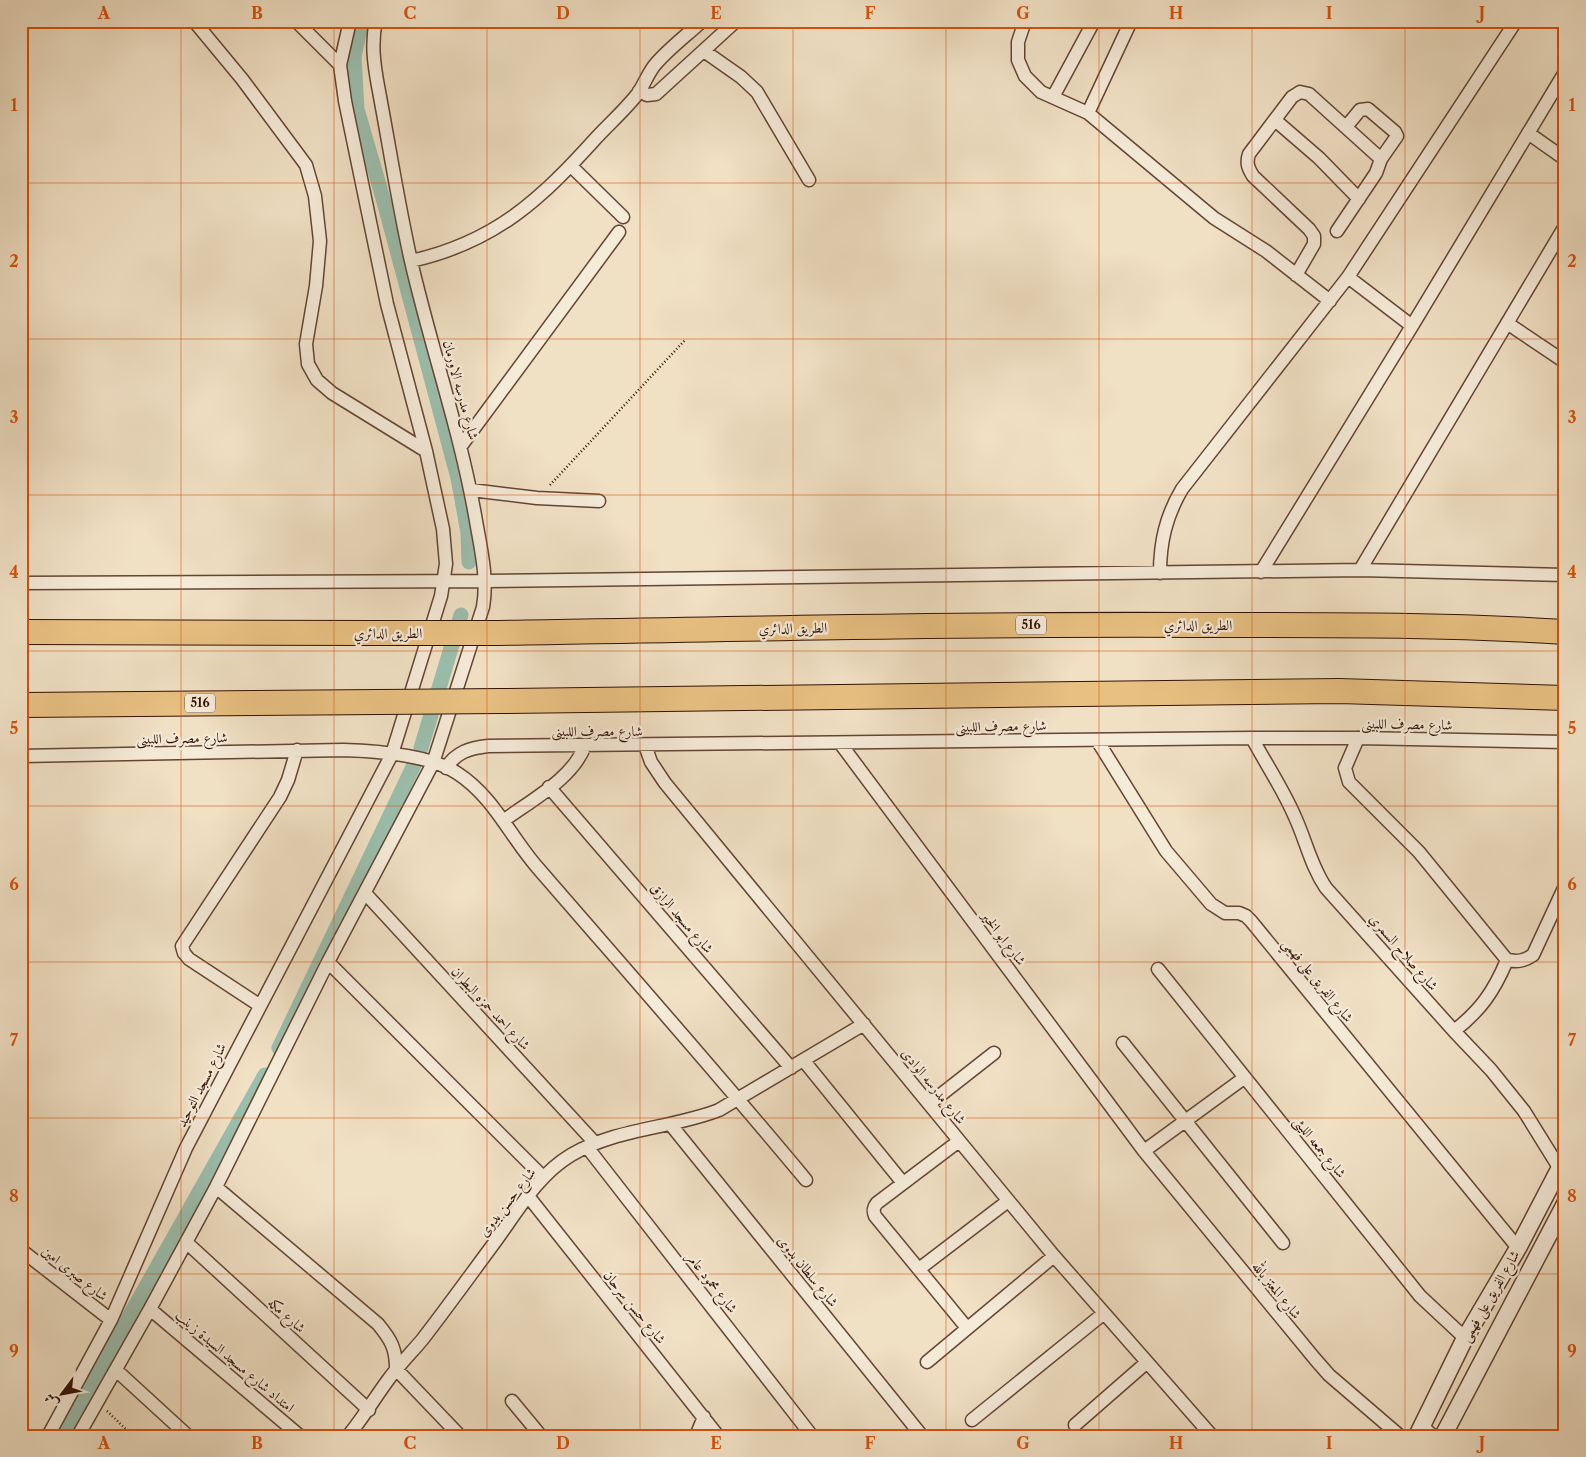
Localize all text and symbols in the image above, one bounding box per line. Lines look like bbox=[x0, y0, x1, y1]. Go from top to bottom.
text: A bbox=[97, 3, 111, 23]
text: B bbox=[251, 3, 263, 23]
text: C bbox=[404, 3, 416, 23]
text: D bbox=[556, 3, 570, 23]
text: E bbox=[710, 3, 722, 23]
text: F bbox=[865, 3, 876, 23]
text: G bbox=[1016, 3, 1030, 23]
text: H bbox=[1169, 3, 1183, 23]
text: I bbox=[1326, 3, 1333, 23]
text: J bbox=[1476, 3, 1485, 23]
text: 1 bbox=[10, 95, 18, 115]
text: 1 bbox=[1568, 95, 1576, 115]
text: 2 bbox=[9, 251, 19, 271]
text: 2 bbox=[1567, 251, 1577, 271]
street label: شارع مدرسه الاورمان bbox=[436, 338, 483, 443]
text: 3 bbox=[9, 407, 19, 427]
text: 3 bbox=[1567, 407, 1577, 427]
text: 4 bbox=[9, 562, 19, 582]
text: 4 bbox=[1567, 562, 1577, 582]
road number: 516 bbox=[1016, 616, 1046, 634]
street label: الطريق الدائري bbox=[1164, 616, 1232, 637]
street label: الطريق الدائري bbox=[759, 618, 827, 641]
street label: الطريق الدائري bbox=[354, 624, 422, 645]
road number: 516 bbox=[185, 694, 215, 712]
street label: شارع مصرف اللبينى bbox=[1361, 714, 1453, 737]
street label: شارع مصرف اللبينى bbox=[955, 716, 1047, 739]
text: 5 bbox=[10, 718, 19, 738]
text: 5 bbox=[1568, 718, 1577, 738]
street label: شارع مصرف اللبينى bbox=[551, 722, 643, 743]
street label: شارع مصرف اللبينى bbox=[136, 728, 228, 751]
text: 6 bbox=[9, 874, 19, 894]
text: 6 bbox=[1567, 874, 1577, 894]
street label: شارع مسجد الرازق bbox=[644, 879, 718, 959]
street label: شارع ابو الخير bbox=[974, 906, 1030, 970]
street label: شارع صلاح السمري bbox=[1363, 910, 1442, 997]
street label: شارع الفريق على فهمي bbox=[1275, 934, 1357, 1028]
street label: شارع احمد حمزه البطران bbox=[445, 962, 534, 1056]
text: 7 bbox=[10, 1030, 19, 1050]
text: 7 bbox=[1568, 1030, 1577, 1050]
street label: شارع مسجد التوحيد bbox=[172, 1040, 233, 1132]
street label: شارع مدرسه الوادى bbox=[895, 1044, 970, 1130]
street label: شارع جمعه الليثى bbox=[1287, 1112, 1350, 1183]
street label: شارع حسن بدوى bbox=[474, 1164, 542, 1242]
text: 8 bbox=[9, 1186, 19, 1206]
text: 8 bbox=[1567, 1186, 1577, 1206]
street label: شارع سلطان بدوى bbox=[771, 1232, 842, 1312]
street label: شارع صبرى امين bbox=[36, 1242, 112, 1307]
street label: شارع الفريق على فهمى bbox=[1456, 1247, 1526, 1347]
street label: شارع محمود عامر bbox=[680, 1248, 742, 1318]
street label: شارع المعتز بالله bbox=[1246, 1256, 1307, 1324]
street label: شارع حسن سرحان bbox=[597, 1266, 670, 1349]
street label: شارع مكه bbox=[262, 1293, 310, 1339]
street label: امتداد شارع مسجد السيدة زينب bbox=[170, 1306, 298, 1418]
text: 9 bbox=[9, 1341, 19, 1361]
text: 9 bbox=[1567, 1341, 1577, 1361]
north arrow bbox=[38, 1370, 88, 1420]
text: ش bbox=[40, 1390, 62, 1412]
text: A bbox=[97, 1433, 111, 1453]
text: B bbox=[251, 1433, 263, 1453]
text: C bbox=[404, 1433, 416, 1453]
text: D bbox=[556, 1433, 570, 1453]
text: E bbox=[710, 1433, 722, 1453]
text: F bbox=[865, 1433, 876, 1453]
text: G bbox=[1016, 1433, 1030, 1453]
text: H bbox=[1169, 1433, 1183, 1453]
text: I bbox=[1326, 1433, 1333, 1453]
text: J bbox=[1476, 1433, 1485, 1453]

